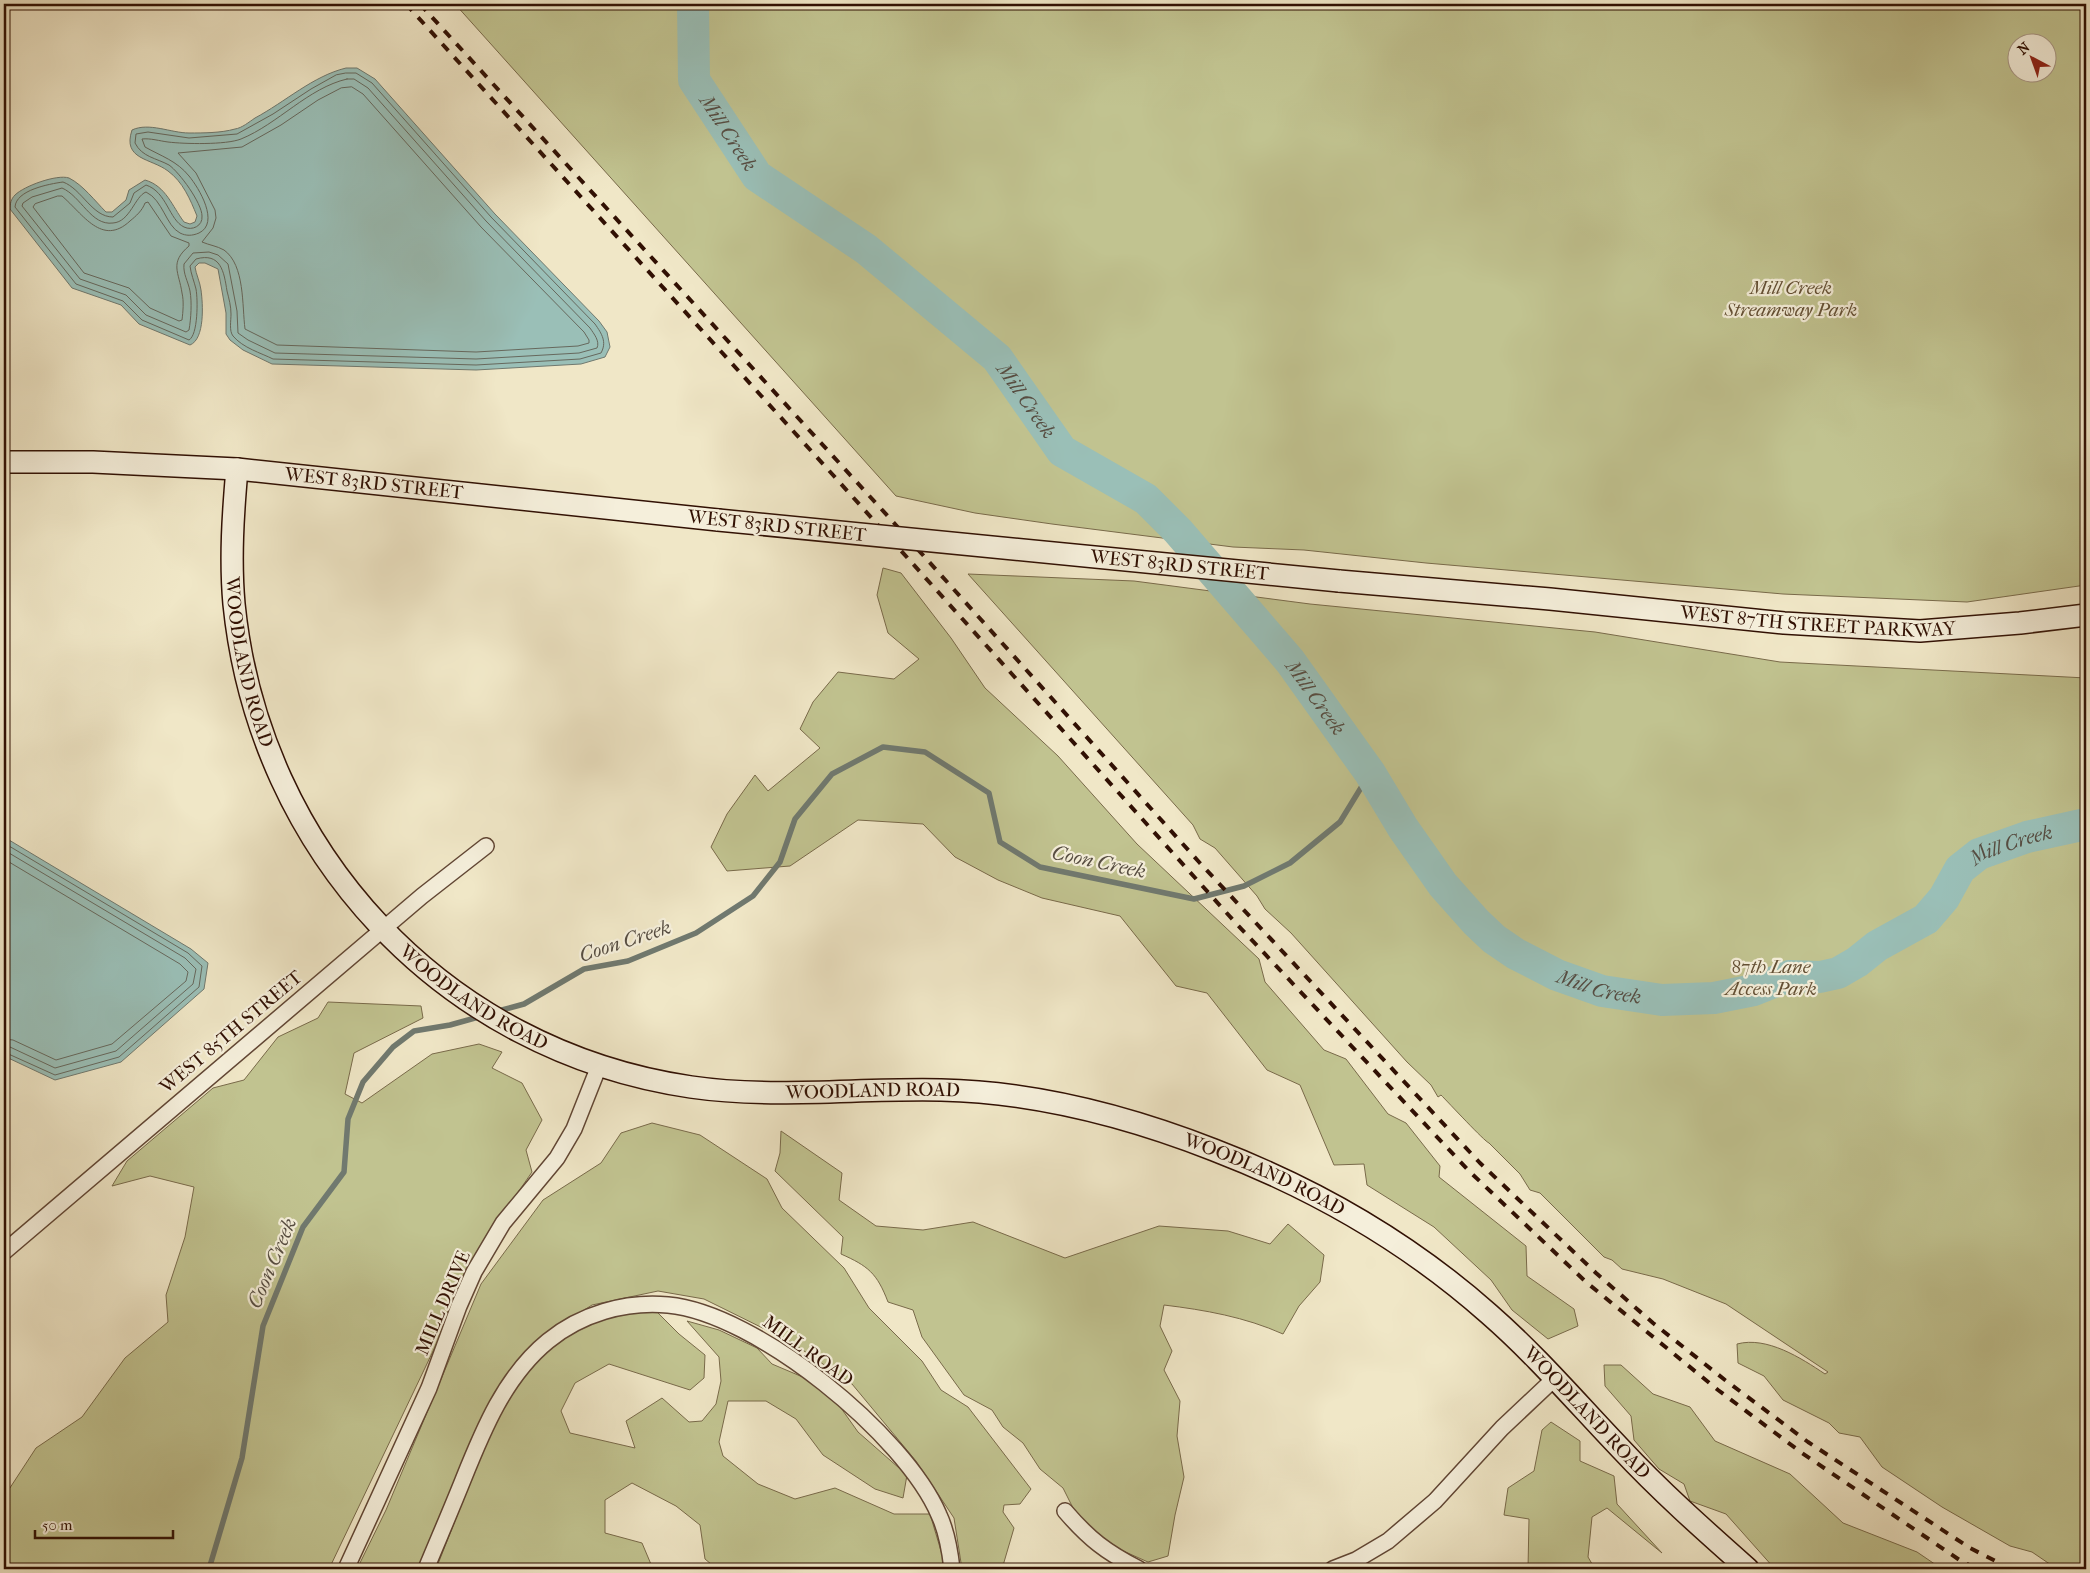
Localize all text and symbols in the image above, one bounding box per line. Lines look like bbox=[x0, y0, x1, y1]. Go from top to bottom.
north arrow bbox=[2008, 32, 2058, 82]
text: N bbox=[2014, 38, 2034, 58]
water label: Mill Creek bbox=[694, 89, 762, 175]
park label: Mill Creek Streamway Park bbox=[1724, 277, 1857, 321]
water label: Mill Creek bbox=[991, 357, 1061, 442]
street label: WEST 83RD STREET bbox=[283, 463, 464, 504]
street label: WEST 83RD STREET bbox=[686, 506, 867, 546]
street label: WEST 83RD STREET bbox=[1089, 546, 1270, 585]
street label: WOODLAND ROAD bbox=[221, 575, 278, 750]
street label: WEST 87TH STREET PARKWAY bbox=[1678, 601, 1958, 643]
water label: Mill Creek bbox=[1280, 654, 1350, 739]
water label: Mill Creek bbox=[1962, 820, 2054, 871]
water label: Coon Creek bbox=[1050, 841, 1148, 883]
water label: Coon Creek bbox=[576, 915, 674, 967]
street label: WOODLAND ROAD bbox=[394, 940, 551, 1055]
park label: 87th Lane Access Park bbox=[1723, 956, 1817, 1000]
water label: Mill Creek bbox=[1552, 964, 1643, 1008]
street label: WEST 85TH STREET bbox=[155, 966, 307, 1099]
street label: WOODLAND ROAD bbox=[785, 1079, 960, 1104]
street label: WOODLAND ROAD bbox=[1180, 1128, 1349, 1220]
water label: Coon Creek bbox=[243, 1215, 301, 1311]
street label: MILL DRIVE bbox=[411, 1247, 475, 1358]
street label: MILL ROAD bbox=[758, 1311, 858, 1391]
street label: WOODLAND ROAD bbox=[1518, 1341, 1655, 1484]
scale bar bbox=[35, 1508, 172, 1540]
text: 50 m bbox=[42, 1516, 73, 1534]

